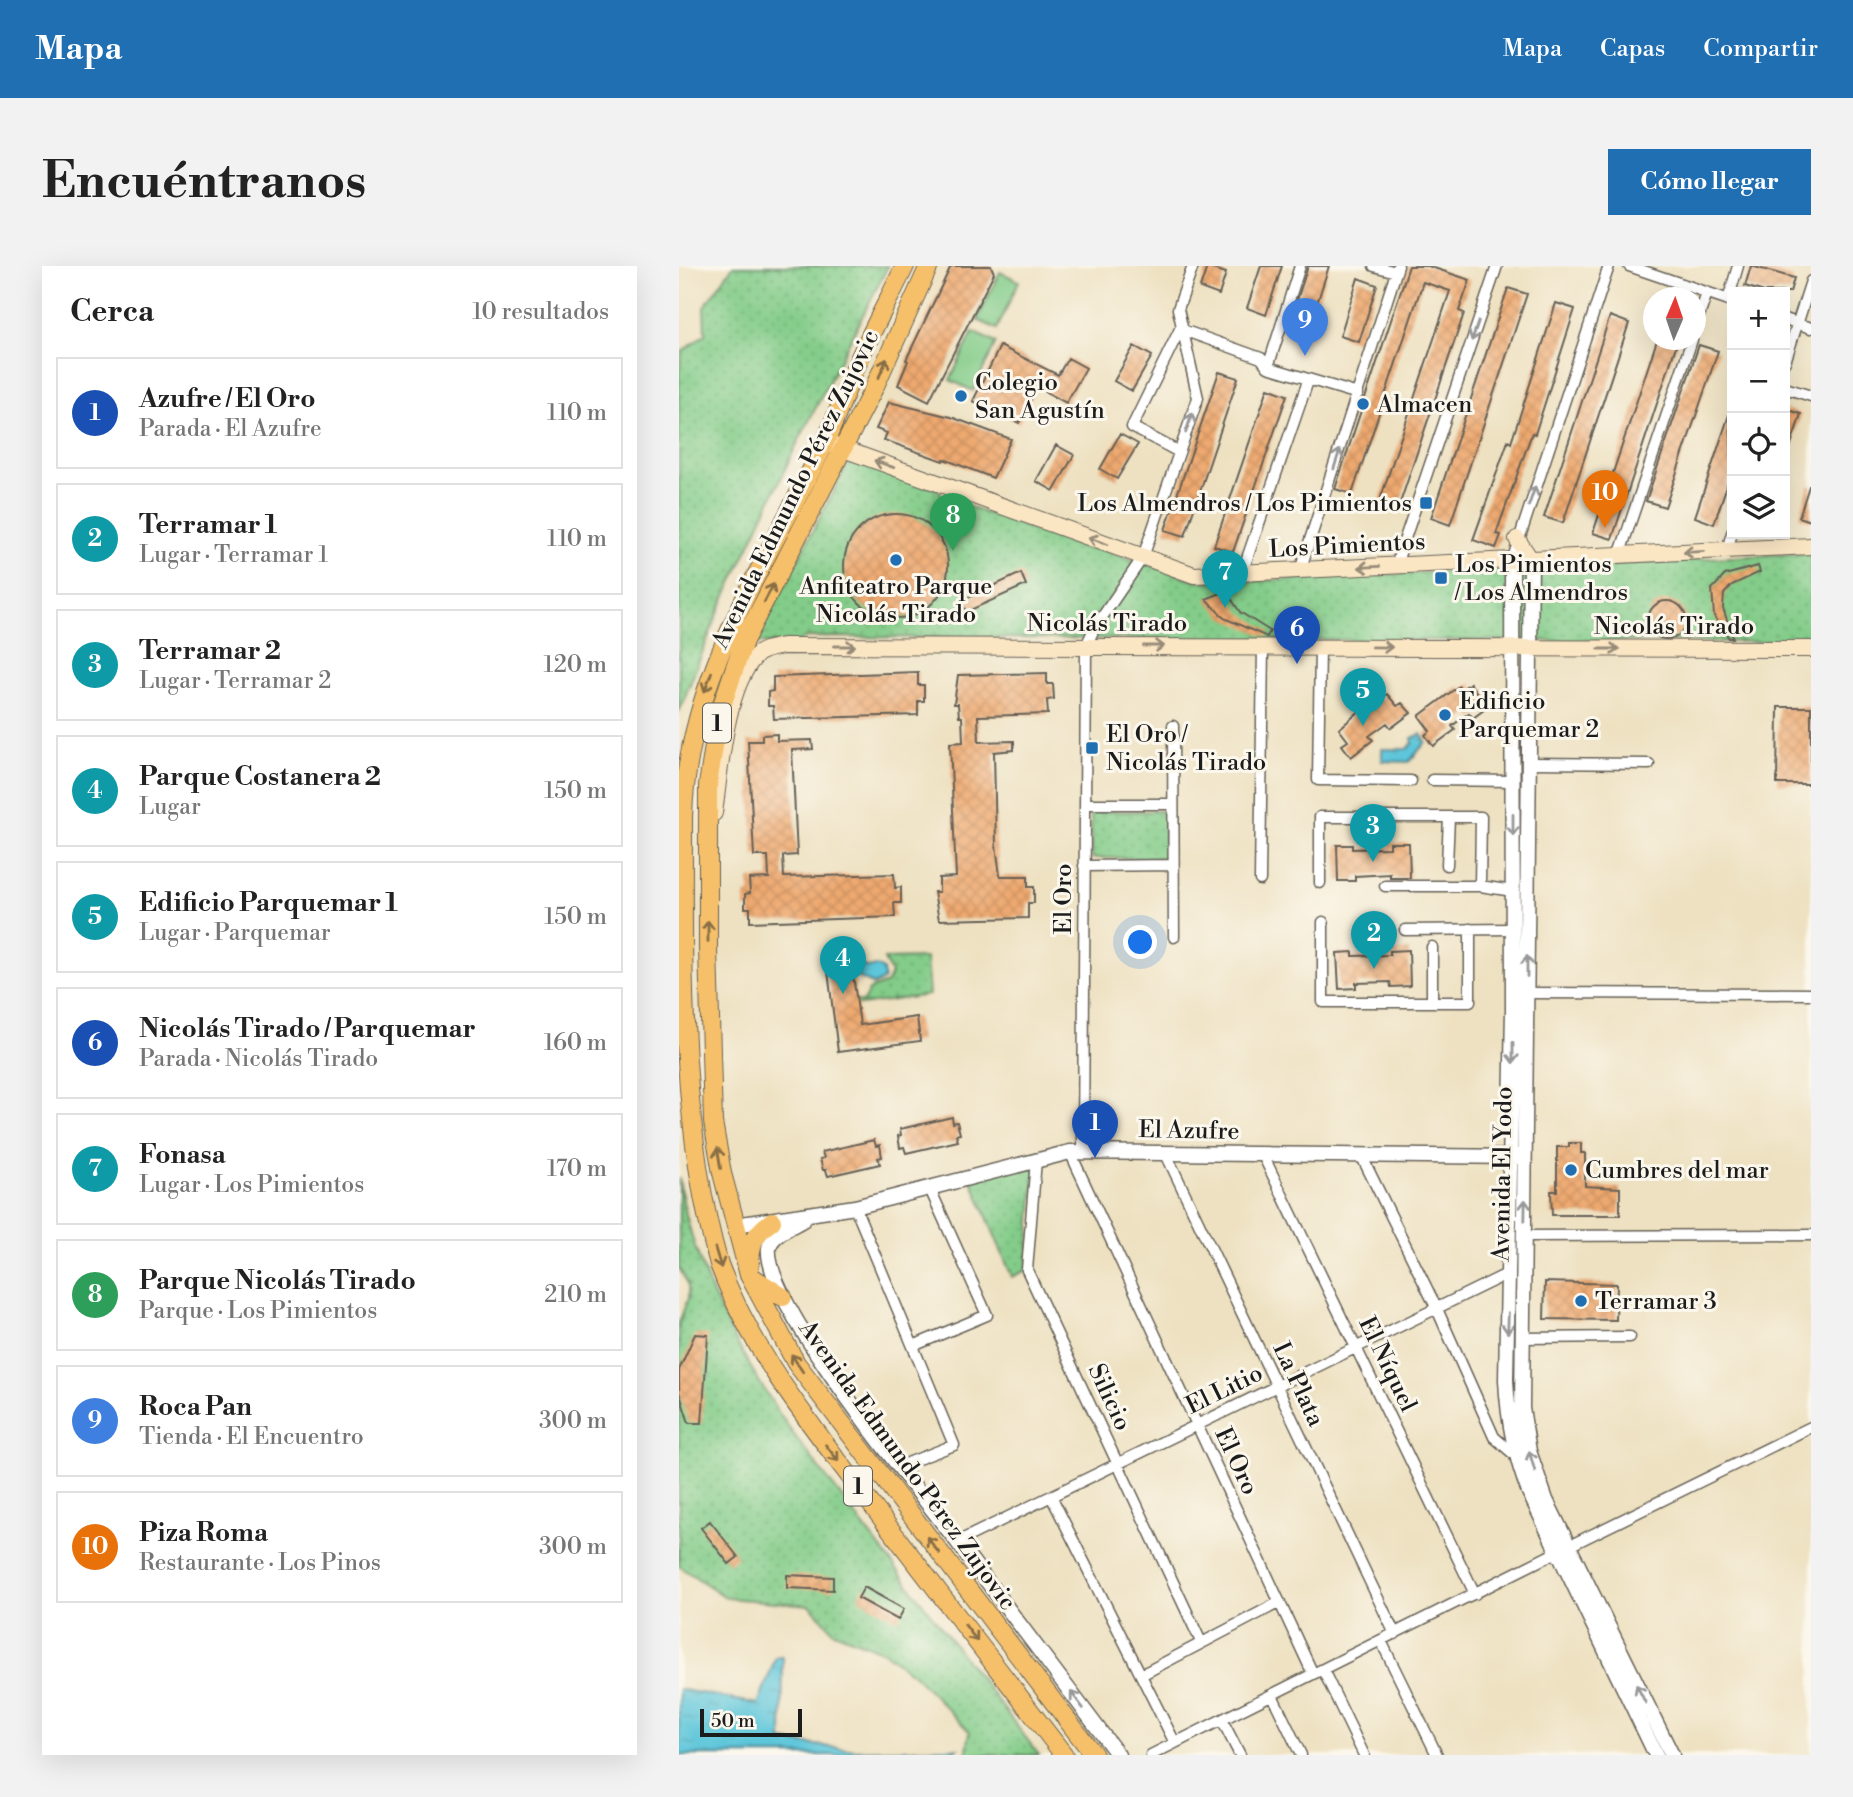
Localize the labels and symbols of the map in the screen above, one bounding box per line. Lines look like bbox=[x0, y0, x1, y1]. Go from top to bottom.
north arrow bbox=[1643, 287, 1706, 350]
pin: 9 bbox=[1282, 298, 1328, 356]
one-way arrow bbox=[1468, 319, 1480, 341]
street label: Avenida Edmundo Pérez Zujovic bbox=[705, 325, 886, 655]
one-way arrow bbox=[877, 358, 890, 379]
place label: Colegio San Agustín bbox=[975, 368, 1105, 426]
marker: Colegio San Agustín bbox=[953, 388, 969, 404]
place label: Almacen bbox=[1376, 390, 1472, 420]
marker: Almacen bbox=[1355, 396, 1371, 412]
one-way arrow bbox=[1184, 412, 1196, 434]
one-way arrow bbox=[1332, 449, 1344, 471]
one-way arrow bbox=[874, 457, 896, 469]
pin: 10 bbox=[1582, 470, 1628, 528]
one-way arrow bbox=[1527, 485, 1539, 507]
place label: Los Almendros / Los Pimientos bbox=[1077, 489, 1412, 519]
pin: 8 bbox=[930, 493, 976, 551]
marker: Los Almendros / Los Pimientos bbox=[1418, 495, 1434, 511]
street label: Los Pimientos bbox=[1268, 527, 1426, 565]
one-way arrow bbox=[1088, 533, 1110, 546]
one-way arrow bbox=[1683, 546, 1706, 559]
pin: 7 bbox=[1202, 550, 1248, 608]
place label: Los Pimientos / Los Almendros bbox=[1454, 550, 1628, 608]
marker: Anfiteatro Parque Nicolás Tirado bbox=[888, 552, 904, 568]
one-way arrow bbox=[1358, 561, 1381, 574]
marker: Los Pimientos / Los Almendros bbox=[1433, 570, 1449, 586]
place label: Anfiteatro Parque Nicolás Tirado bbox=[799, 572, 992, 630]
one-way arrow bbox=[762, 583, 776, 603]
pin: 6 bbox=[1274, 606, 1320, 664]
street label: Nicolás Tirado bbox=[1027, 609, 1187, 639]
street label: Nicolás Tirado bbox=[1594, 612, 1754, 642]
one-way arrow bbox=[833, 639, 856, 653]
one-way arrow bbox=[1143, 639, 1166, 653]
one-way arrow bbox=[1370, 640, 1393, 654]
one-way arrow bbox=[1598, 642, 1621, 656]
pin: 5 bbox=[1340, 668, 1386, 726]
one-way arrow bbox=[701, 670, 713, 692]
place label: Edificio Parquemar 2 bbox=[1459, 687, 1599, 745]
road number: 1 bbox=[703, 704, 731, 743]
marker: Edificio Parquemar 2 bbox=[1437, 707, 1453, 723]
place label: El Oro / Nicolás Tirado bbox=[1106, 720, 1266, 778]
marker: El Oro / Nicolás Tirado bbox=[1084, 740, 1100, 756]
pin: 3 bbox=[1350, 804, 1396, 862]
one-way arrow bbox=[1506, 813, 1520, 836]
street label: El Oro bbox=[1049, 864, 1079, 934]
pin: 2 bbox=[1351, 911, 1397, 969]
one-way arrow bbox=[701, 920, 715, 943]
your location bbox=[1123, 925, 1157, 959]
pin: 4 bbox=[820, 936, 866, 994]
one-way arrow bbox=[1520, 954, 1534, 977]
one-way arrow bbox=[1506, 1041, 1520, 1064]
street label: Avenida El Yodo bbox=[1486, 1086, 1520, 1263]
pin: 1 bbox=[1072, 1100, 1118, 1158]
street label: El Azufre bbox=[1138, 1115, 1240, 1147]
one-way arrow bbox=[712, 1147, 725, 1170]
place label: Cumbres del mar bbox=[1585, 1156, 1769, 1186]
marker: Cumbres del mar bbox=[1563, 1162, 1579, 1178]
one-way arrow bbox=[1518, 1199, 1531, 1222]
one-way arrow bbox=[713, 1246, 726, 1268]
place label: Terramar 3 bbox=[1595, 1287, 1717, 1317]
marker: Terramar 3 bbox=[1573, 1293, 1589, 1309]
one-way arrow bbox=[1501, 1311, 1514, 1334]
street label: El Níquel bbox=[1351, 1312, 1423, 1417]
street label: Avenida Edmundo Pérez Zujovic bbox=[791, 1314, 1023, 1616]
street label: La Plata bbox=[1266, 1337, 1331, 1432]
one-way arrow bbox=[790, 1354, 804, 1373]
street label: El Litio bbox=[1181, 1358, 1268, 1421]
street label: Silicio bbox=[1081, 1359, 1138, 1436]
street label: El Oro bbox=[1208, 1423, 1265, 1500]
one-way arrow bbox=[825, 1443, 840, 1462]
one-way arrow bbox=[1524, 1450, 1537, 1472]
road number: 1 bbox=[844, 1466, 872, 1506]
one-way arrow bbox=[926, 1536, 941, 1555]
one-way arrow bbox=[963, 1624, 978, 1642]
one-way arrow bbox=[1634, 1684, 1647, 1705]
one-way arrow bbox=[1069, 1692, 1084, 1710]
scale bar bbox=[700, 1706, 801, 1738]

